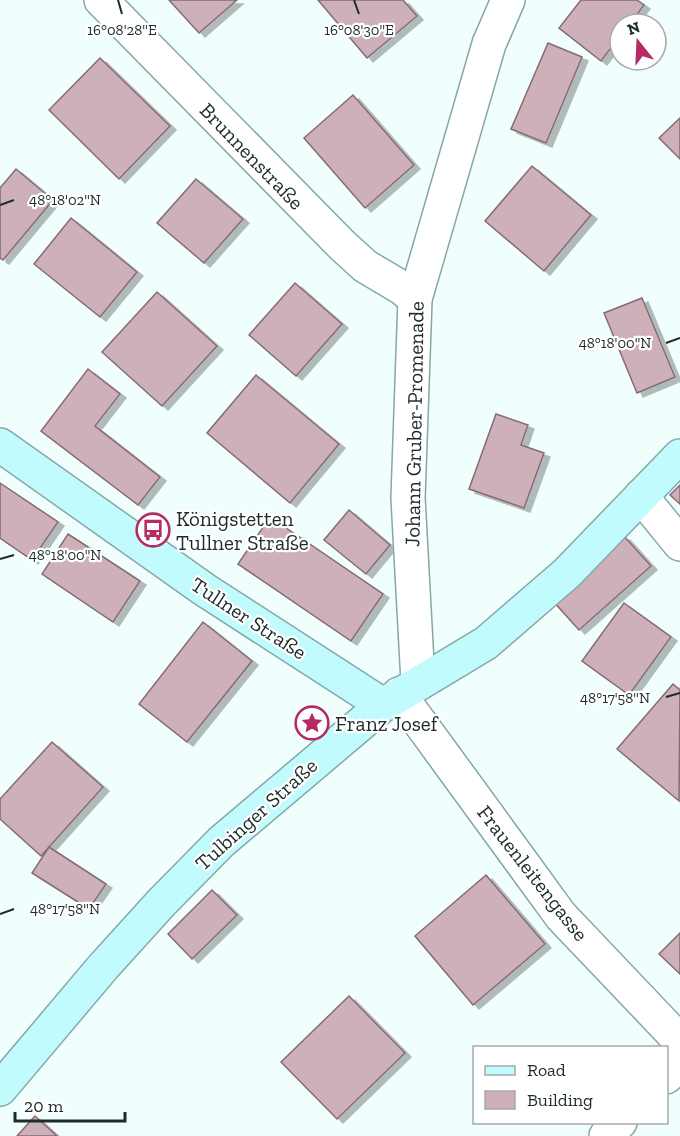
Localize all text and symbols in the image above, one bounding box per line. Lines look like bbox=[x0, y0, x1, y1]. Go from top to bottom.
north arrow bbox=[608, 12, 668, 72]
text: N bbox=[625, 17, 642, 39]
text: 16°08'28"E bbox=[87, 21, 157, 39]
text: 16°08'30"E bbox=[324, 21, 394, 39]
street label: Brunnenstraße bbox=[195, 97, 309, 215]
text: 48°18'02"N bbox=[29, 191, 101, 209]
street label: Johann Gruber-Promenade bbox=[399, 301, 429, 547]
text: 48°18'00"N bbox=[579, 334, 651, 352]
place label: Königstetten Tullner Straße bbox=[176, 506, 309, 555]
bus stop icon: Königstetten Tullner Straße bbox=[135, 512, 171, 548]
text: 48°18'00"N bbox=[29, 546, 101, 564]
street label: Tullner Straße bbox=[187, 571, 312, 665]
text: 48°17'58"N bbox=[580, 689, 650, 707]
place icon: Franz Josef bbox=[294, 705, 330, 741]
place label: Franz Josef bbox=[335, 711, 439, 736]
street label: Tulbinger Straße bbox=[190, 753, 322, 875]
street label: Frauenleitengasse bbox=[472, 800, 594, 946]
text: 48°17'58"N bbox=[30, 900, 100, 918]
legend bbox=[473, 1046, 668, 1124]
text: Road bbox=[527, 1059, 566, 1081]
scale bar bbox=[15, 1085, 124, 1123]
text: Building bbox=[527, 1089, 593, 1111]
text: 20 m bbox=[24, 1095, 64, 1117]

